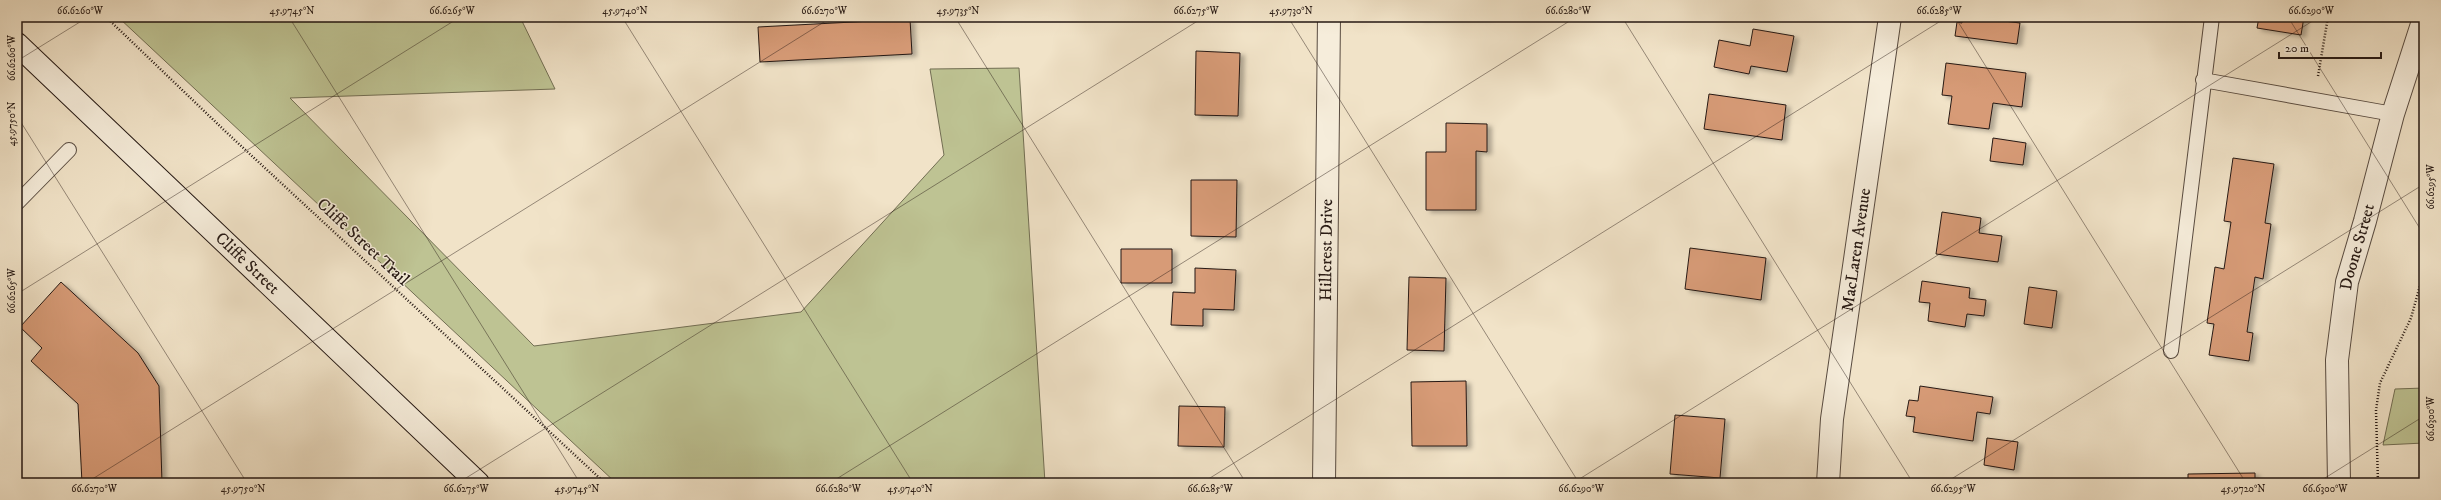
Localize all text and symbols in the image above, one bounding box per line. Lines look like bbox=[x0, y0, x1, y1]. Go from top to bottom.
text: 66.6260°W bbox=[57, 5, 104, 17]
text: 45.9745°N bbox=[270, 5, 314, 17]
text: 66.6265°W bbox=[429, 5, 476, 17]
text: 45.9740°N bbox=[602, 5, 648, 17]
text: 66.6270°W bbox=[801, 5, 848, 17]
text: 45.9735°N bbox=[936, 5, 980, 17]
text: 66.6275°W bbox=[1173, 5, 1219, 17]
text: 45.9730°N bbox=[1269, 5, 1313, 17]
text: 66.6280°W bbox=[1545, 5, 1592, 17]
text: 66.6285°W bbox=[1916, 5, 1962, 17]
text: 66.6290°W bbox=[2288, 5, 2335, 17]
text: 66.6260°W bbox=[6, 34, 18, 81]
scale bar bbox=[2279, 34, 2381, 60]
text: 20 m bbox=[2285, 41, 2309, 56]
text: 45.9750°N bbox=[6, 102, 18, 146]
text: 66.6295°W bbox=[2425, 164, 2437, 210]
street label: MacLaren Avenue bbox=[1837, 187, 1876, 313]
street label: Cliffe Street Trail bbox=[312, 193, 414, 291]
street label: Hillcrest Drive bbox=[1315, 199, 1338, 301]
street label: Doone Street bbox=[2335, 201, 2380, 291]
street label: Cliffe Street bbox=[210, 227, 285, 300]
text: 66.6265°W bbox=[6, 267, 18, 314]
text: 66.6300°W bbox=[2425, 396, 2437, 441]
text: 66.6270°W bbox=[71, 483, 118, 495]
text: 45.9750°N bbox=[221, 483, 265, 495]
text: 66.6275°W bbox=[443, 483, 489, 495]
text: 45.9745°N bbox=[555, 483, 599, 495]
text: 66.6280°W bbox=[815, 483, 862, 495]
text: 45.9740°N bbox=[887, 483, 933, 495]
text: 66.6285°W bbox=[1187, 483, 1233, 495]
text: 66.6290°W bbox=[1558, 483, 1605, 495]
text: 66.6295°W bbox=[1930, 483, 1976, 495]
text: 45.9720°N bbox=[2221, 483, 2265, 495]
text: 66.6300°W bbox=[2303, 483, 2348, 495]

